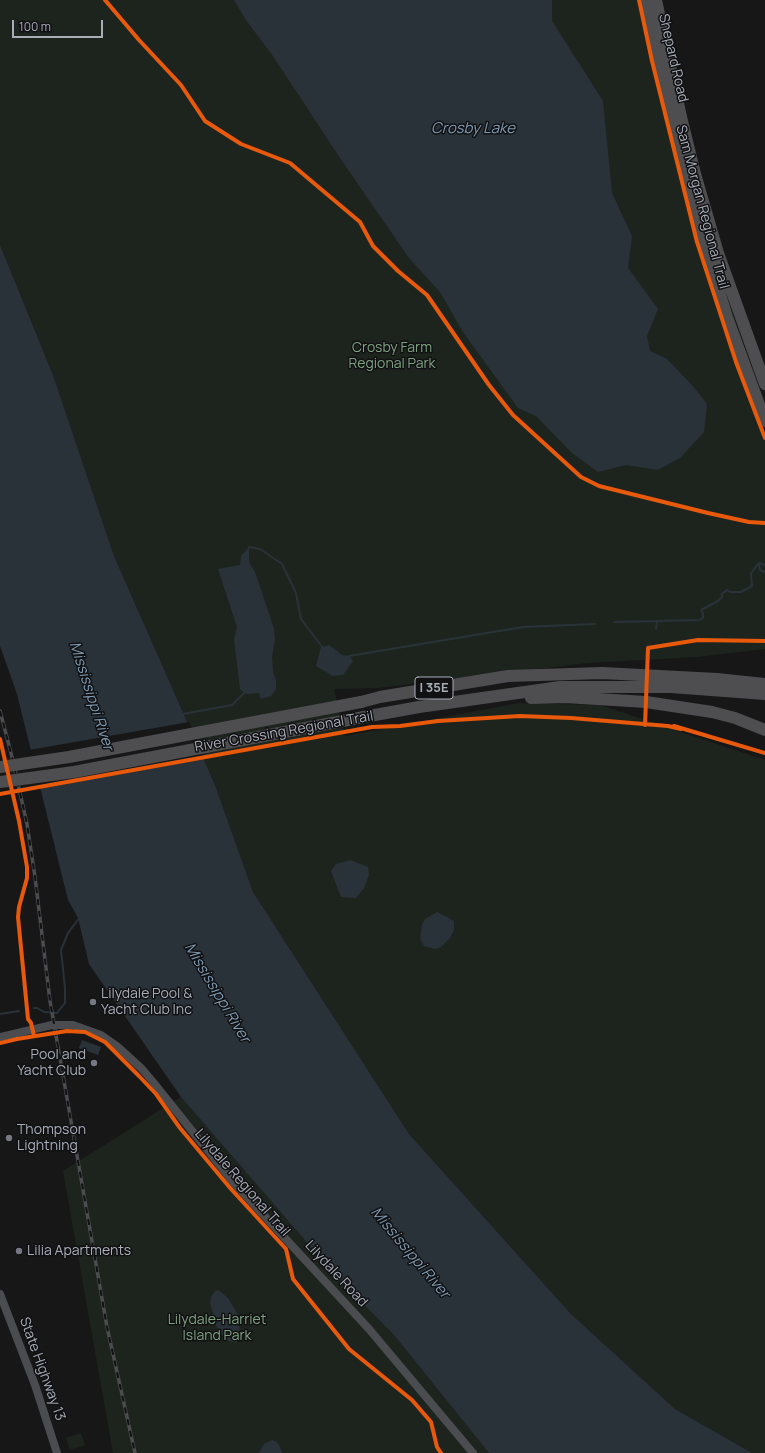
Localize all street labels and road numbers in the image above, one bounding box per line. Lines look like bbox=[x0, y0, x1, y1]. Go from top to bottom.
street label: Shepard Road bbox=[655, 12, 691, 104]
street label: Sam Morgan Regional Trail bbox=[672, 123, 732, 291]
road number: I 35E bbox=[415, 677, 453, 699]
street label: River Crossing Regional Trail bbox=[193, 708, 375, 756]
street label: Lilydale Regional Trail bbox=[191, 1126, 293, 1240]
street label: Lilydale Road bbox=[301, 1237, 371, 1311]
street label: State Highway 13 bbox=[15, 1315, 69, 1423]

